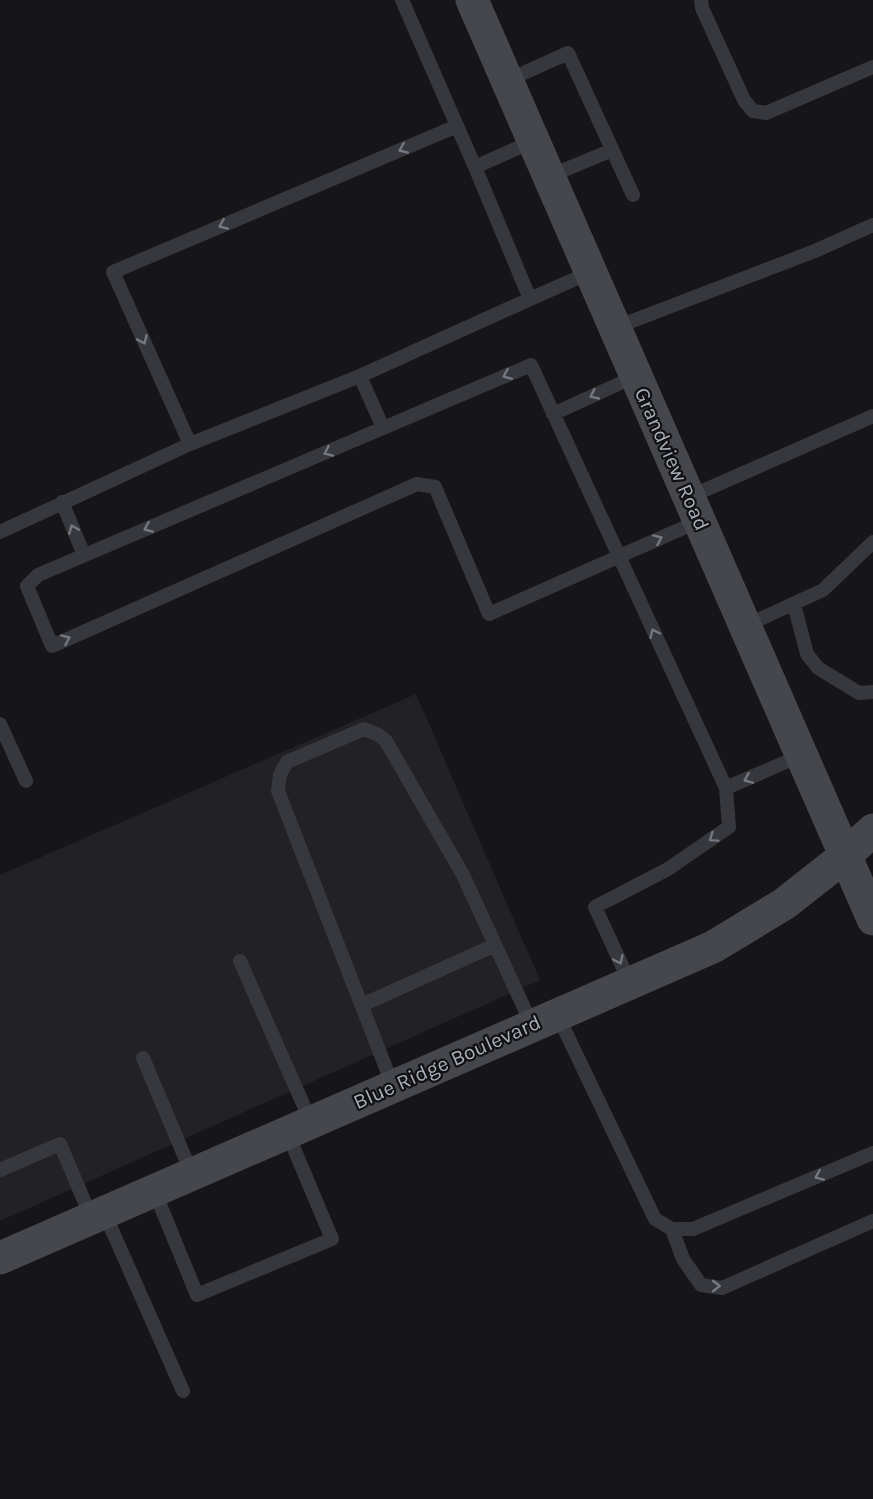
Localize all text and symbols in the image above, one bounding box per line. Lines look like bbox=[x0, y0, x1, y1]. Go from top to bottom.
one-way arrow bbox=[398, 142, 409, 154]
one-way arrow bbox=[218, 218, 229, 230]
one-way arrow bbox=[136, 334, 148, 345]
one-way arrow bbox=[503, 368, 514, 380]
street label: Grandview Road bbox=[630, 384, 714, 534]
one-way arrow bbox=[590, 388, 601, 400]
one-way arrow bbox=[323, 445, 334, 457]
one-way arrow bbox=[144, 521, 155, 533]
one-way arrow bbox=[68, 524, 80, 535]
one-way arrow bbox=[652, 534, 663, 546]
one-way arrow bbox=[649, 629, 661, 640]
one-way arrow bbox=[60, 635, 71, 647]
one-way arrow bbox=[744, 771, 755, 783]
one-way arrow bbox=[709, 831, 720, 842]
one-way arrow bbox=[612, 953, 624, 964]
street label: Blue Ridge Boulevard bbox=[350, 1010, 544, 1114]
one-way arrow bbox=[814, 1169, 825, 1181]
one-way arrow bbox=[712, 1280, 721, 1292]

